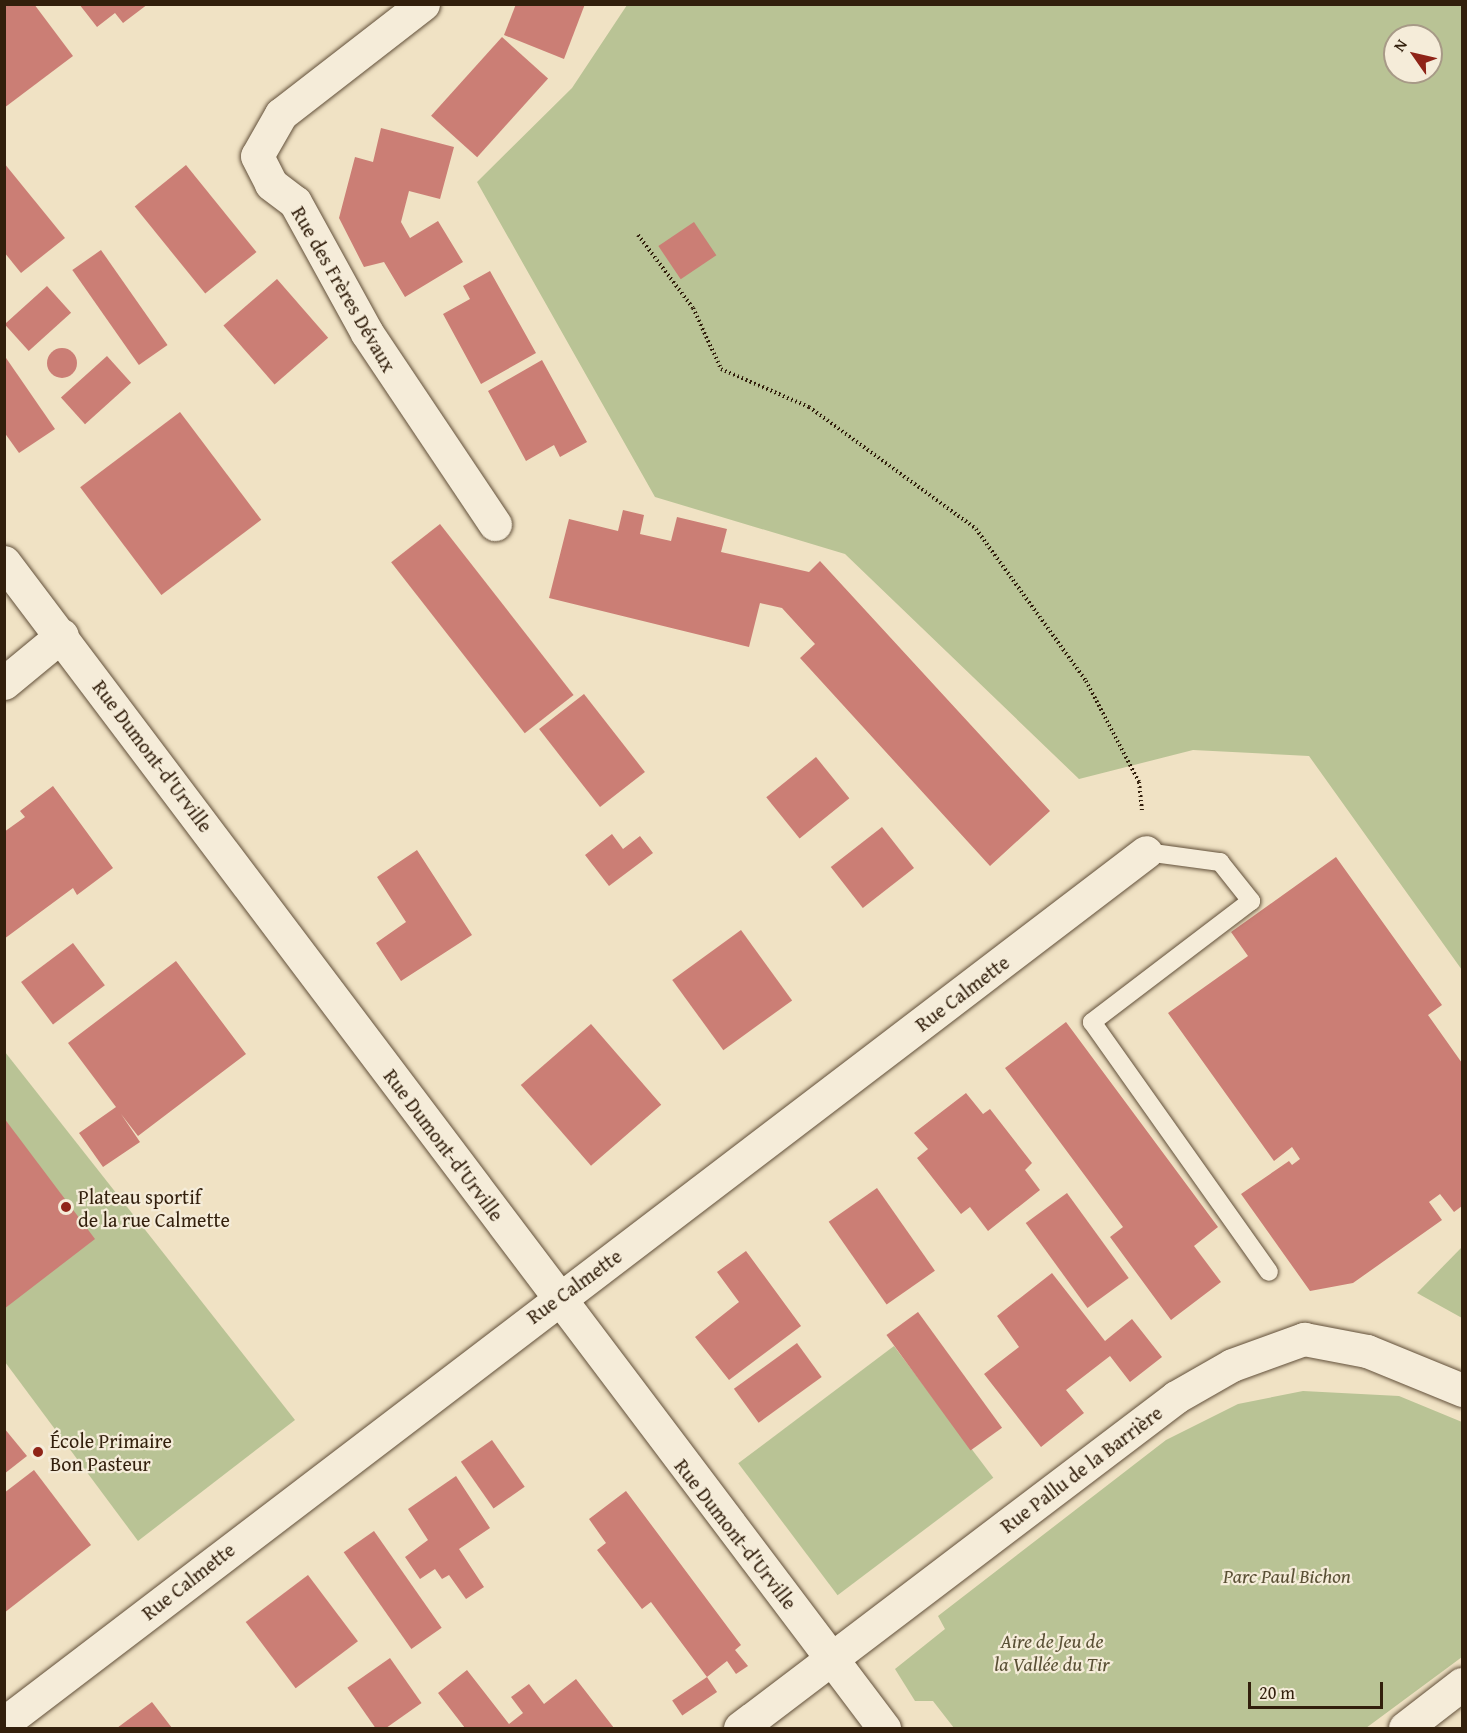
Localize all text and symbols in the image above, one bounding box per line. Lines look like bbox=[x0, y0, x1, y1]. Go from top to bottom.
north arrow bbox=[1383, 24, 1443, 84]
text: N bbox=[1387, 34, 1413, 56]
street label: Rue des Frères Dévaux bbox=[287, 202, 401, 376]
street label: Rue Dumont-d'Urville bbox=[88, 675, 218, 837]
street label: Rue Calmette bbox=[910, 950, 1014, 1036]
street label: Rue Dumont-d'Urville bbox=[379, 1064, 509, 1226]
place label: Plateau sportif de la rue Calmette bbox=[78, 1184, 230, 1231]
marker: Plateau sportif de la rue Calmette bbox=[59, 1200, 73, 1214]
street label: Rue Calmette bbox=[522, 1244, 626, 1328]
street label: Rue Pallu de la Barrière bbox=[995, 1400, 1167, 1538]
place label: École Primaire Bon Pasteur bbox=[50, 1428, 172, 1475]
marker: École Primaire Bon Pasteur bbox=[31, 1445, 45, 1459]
street label: Rue Dumont-d'Urville bbox=[670, 1454, 802, 1614]
street label: Rue Calmette bbox=[137, 1537, 239, 1625]
park label: Parc Paul Bichon bbox=[1223, 1563, 1351, 1587]
park label: Aire de Jeu de la Vallée du Tir bbox=[994, 1629, 1110, 1676]
scale bar bbox=[1251, 1670, 1386, 1708]
text: 20 m bbox=[1259, 1679, 1295, 1706]

